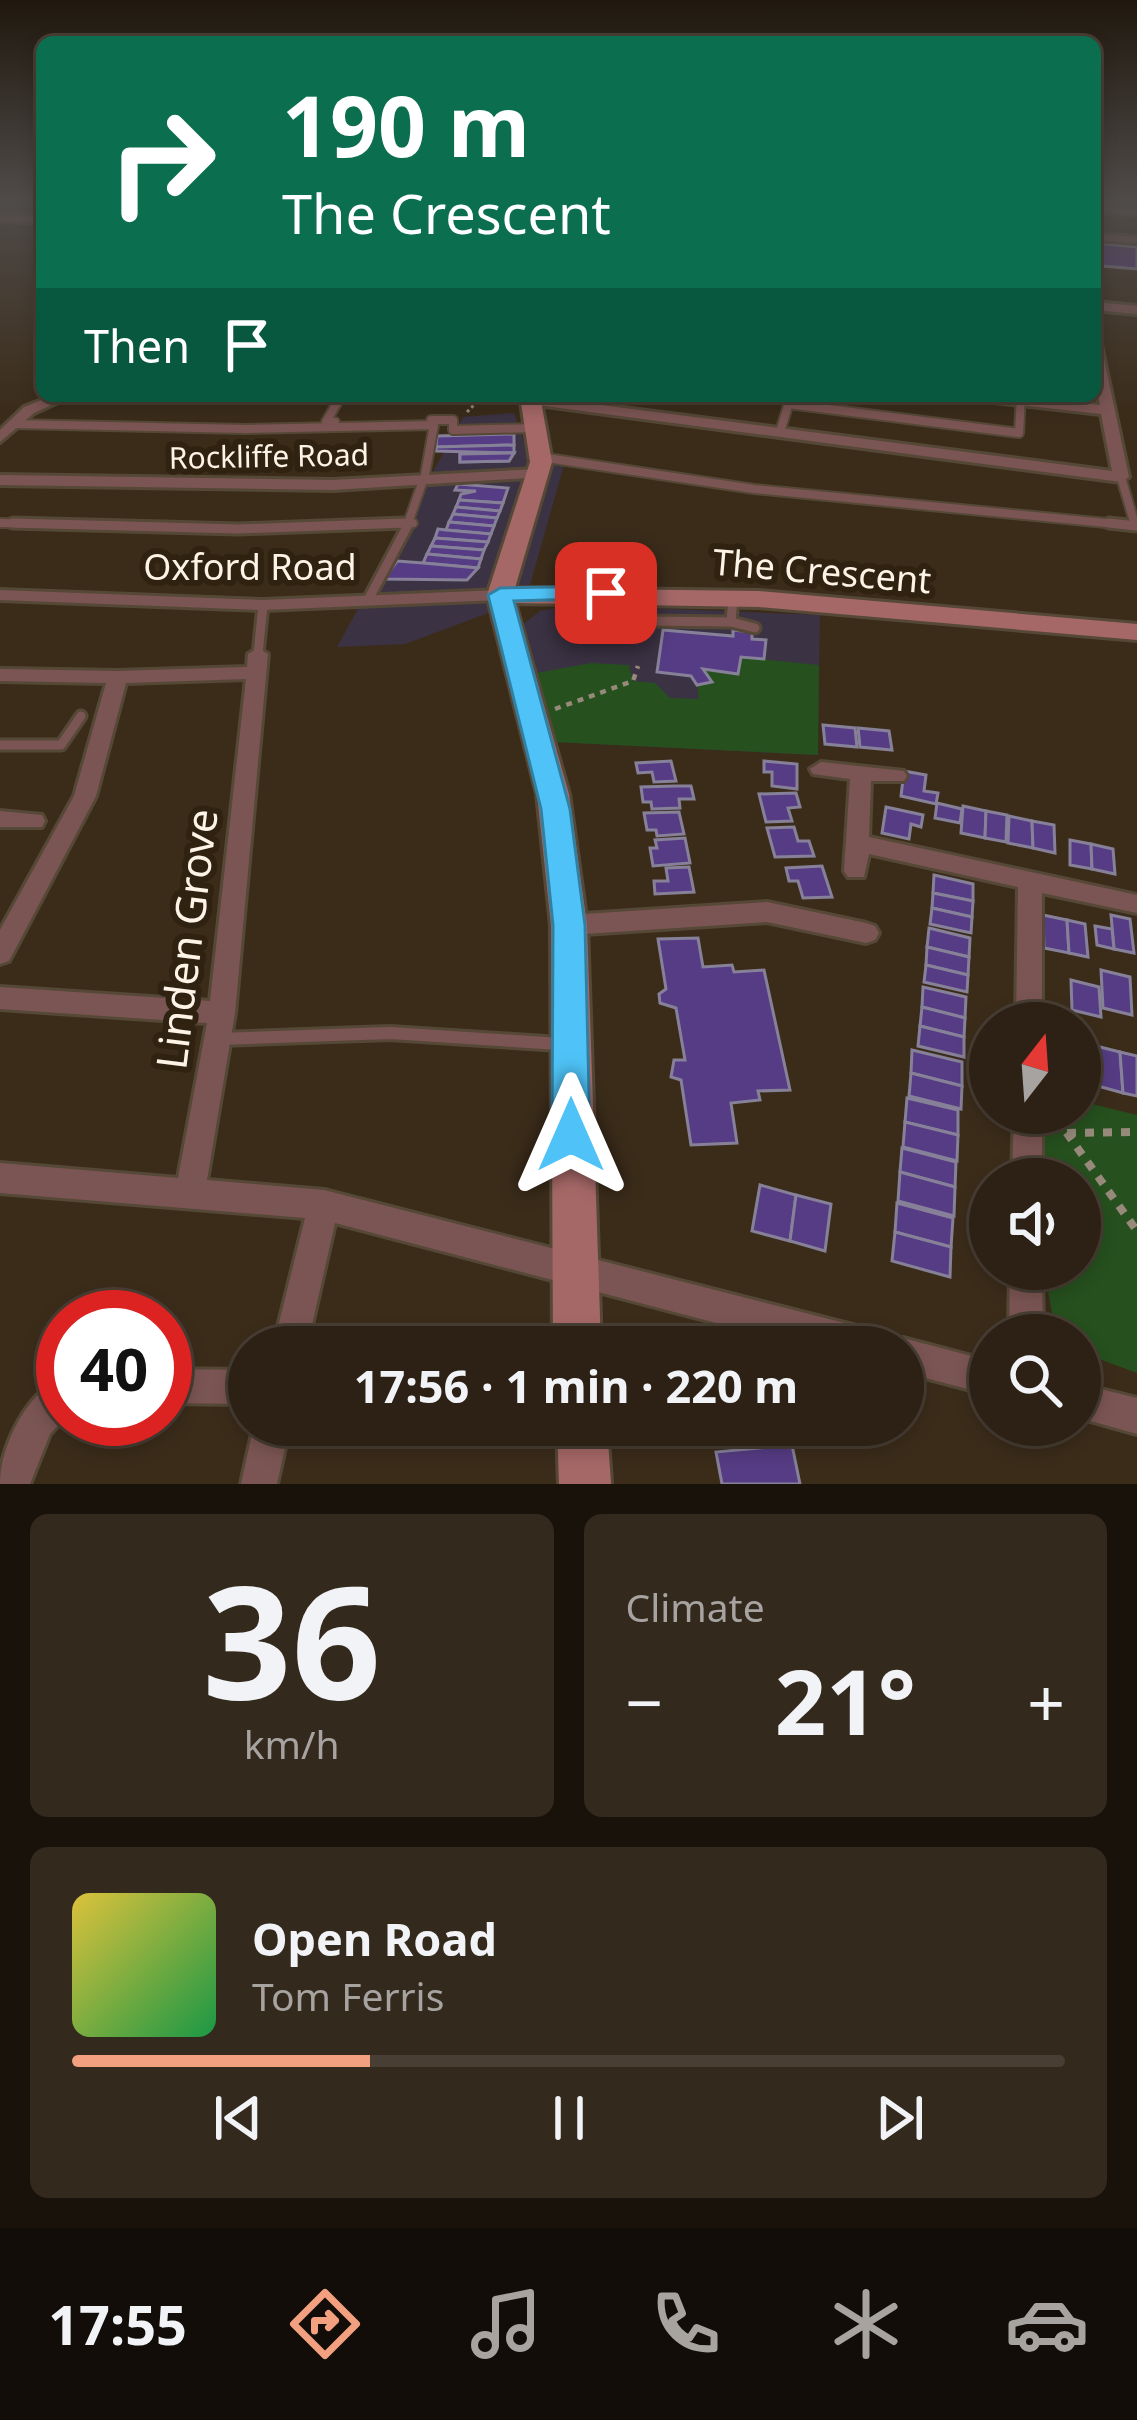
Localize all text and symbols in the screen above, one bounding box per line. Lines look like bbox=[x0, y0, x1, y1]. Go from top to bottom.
text: 190 m bbox=[282, 67, 530, 182]
icon: right bbox=[84, 84, 240, 240]
text: The Crescent bbox=[282, 176, 611, 250]
icon: arrive bbox=[214, 312, 280, 378]
text: Then bbox=[84, 315, 190, 376]
street label: Rockliffe Road bbox=[169, 433, 369, 478]
street label: The Crescent bbox=[711, 537, 933, 604]
street label: Oxford Road bbox=[143, 542, 357, 591]
pin bbox=[555, 542, 657, 644]
icon: arrive bbox=[573, 560, 639, 626]
street label: Linden Grove bbox=[141, 805, 230, 1072]
north arrow bbox=[969, 1002, 1101, 1134]
map controls bbox=[969, 1002, 1101, 1446]
position arrow bbox=[508, 1072, 634, 1198]
button: sound bbox=[969, 1158, 1101, 1290]
speed limit sign: 40 bbox=[36, 1290, 192, 1446]
button: search bbox=[969, 1314, 1101, 1446]
text: 17:56 · 1 min · 220 m bbox=[354, 1355, 798, 1416]
text: 36 bbox=[203, 1532, 381, 1745]
text: Climate bbox=[626, 1580, 765, 1633]
text: 21° bbox=[775, 1639, 916, 1761]
text: − bbox=[626, 1656, 663, 1746]
text: + bbox=[1027, 1656, 1065, 1746]
text: km/h bbox=[244, 1717, 340, 1770]
text: Open Road bbox=[252, 1908, 497, 1969]
text: Tom Ferris bbox=[252, 1969, 444, 2022]
icon: previous bbox=[205, 2085, 271, 2151]
icon: pause bbox=[536, 2085, 602, 2151]
icon: next bbox=[867, 2085, 933, 2151]
icon: directions bbox=[283, 2282, 367, 2366]
icon: music bbox=[464, 2282, 548, 2366]
icon: phone bbox=[644, 2282, 728, 2366]
icon: climate bbox=[824, 2282, 908, 2366]
icon: car bbox=[1005, 2282, 1089, 2366]
text: 17:55 bbox=[48, 2287, 187, 2361]

